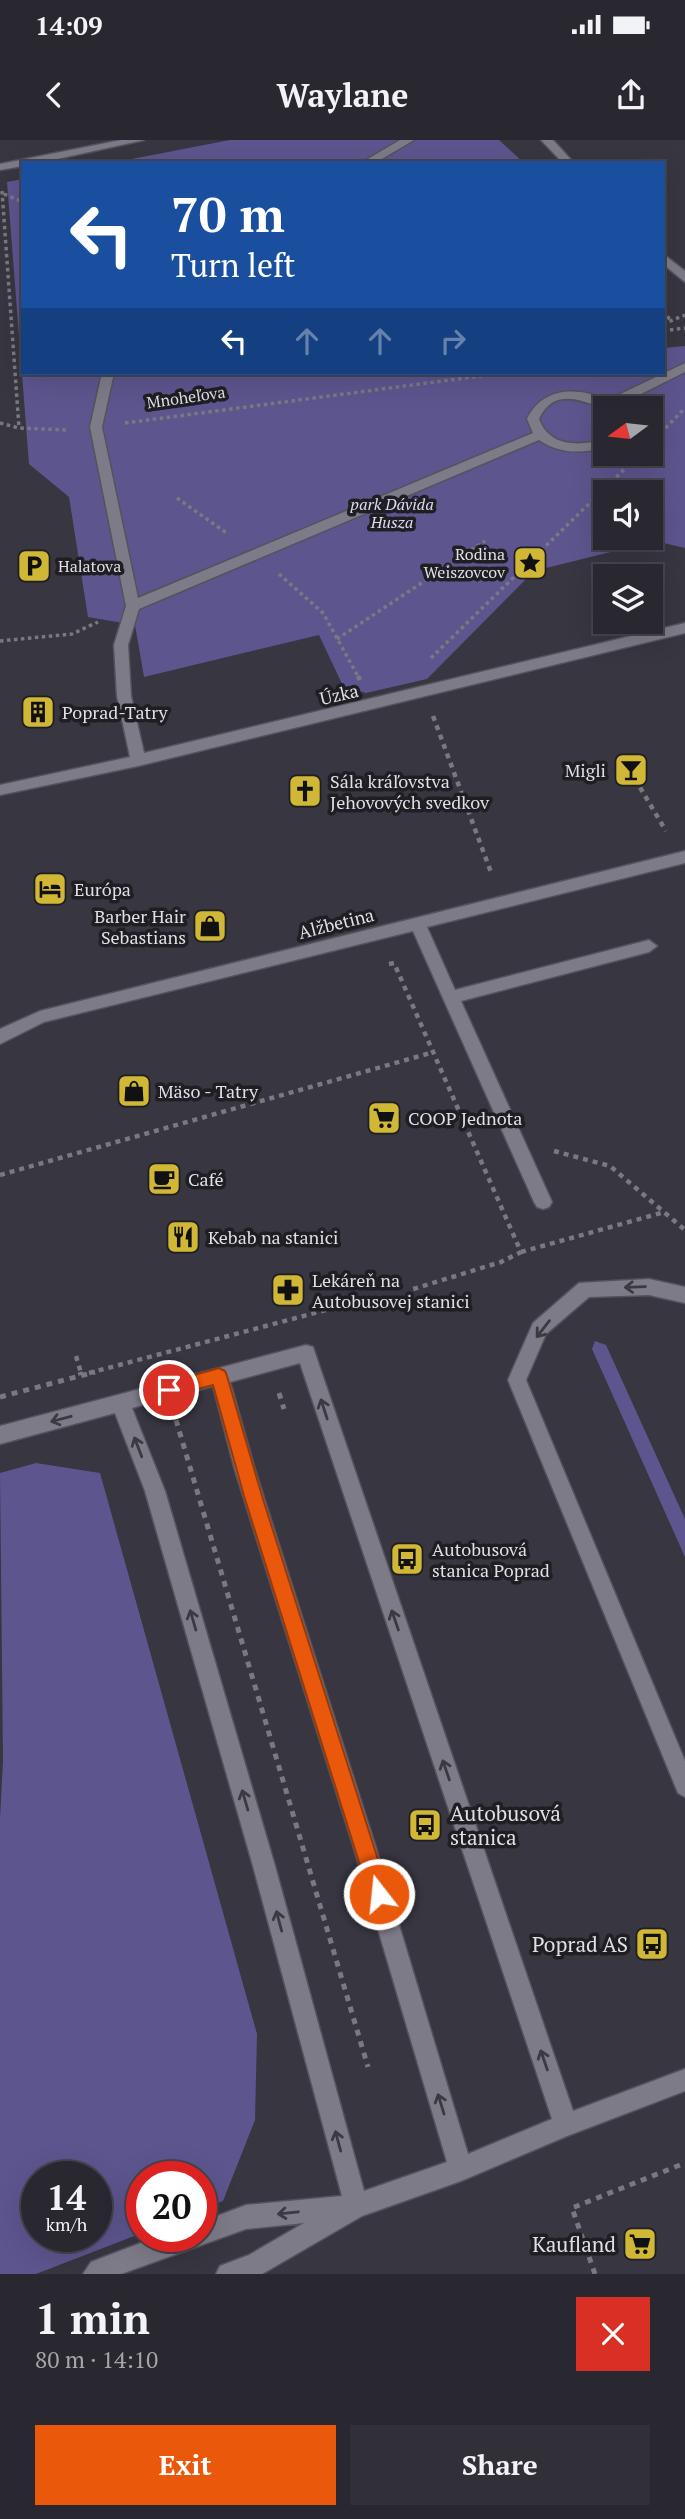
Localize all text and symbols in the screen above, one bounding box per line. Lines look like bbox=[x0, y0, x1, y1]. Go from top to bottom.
text: 14:09 bbox=[35, 8, 103, 42]
text: Waylane bbox=[277, 74, 408, 116]
icon: back bbox=[35, 76, 73, 114]
icon: share bbox=[612, 76, 650, 114]
text: 70 m bbox=[171, 181, 285, 246]
icon: left bbox=[56, 189, 147, 280]
text: Turn left bbox=[171, 244, 295, 286]
icon: left bbox=[215, 322, 253, 360]
icon: ahead bbox=[288, 322, 326, 360]
icon: ahead bbox=[361, 322, 399, 360]
icon: right bbox=[434, 322, 472, 360]
street label: Mnoheľova bbox=[145, 381, 227, 413]
north arrow bbox=[593, 396, 663, 466]
map controls bbox=[593, 396, 663, 634]
button: sound bbox=[593, 480, 663, 550]
park label: park Dávida Husza bbox=[350, 493, 434, 533]
place label: Rodina Weiszovcov bbox=[423, 543, 506, 583]
place icon: Rodina Weiszovcov bbox=[511, 544, 549, 582]
parking icon: Halatova bbox=[15, 547, 53, 585]
place label: Halatova bbox=[58, 555, 121, 577]
button: layers bbox=[593, 564, 663, 634]
street label: Úzka bbox=[317, 678, 361, 710]
building icon: Poprad-Tatry bbox=[19, 693, 57, 731]
place label: Poprad-Tatry bbox=[62, 700, 168, 724]
bar icon: Migli bbox=[612, 751, 650, 789]
place label: Migli bbox=[565, 758, 606, 782]
place label: Sála kráľovstva Jehovových svedkov bbox=[330, 769, 490, 814]
church icon: Sála kráľovstva Jehovových svedkov bbox=[286, 772, 324, 810]
hotel icon: Európa bbox=[31, 870, 69, 908]
place label: Európa bbox=[74, 877, 131, 901]
street label: Alžbetina bbox=[296, 902, 376, 944]
place label: Barber Hair Sebastians bbox=[94, 904, 186, 949]
shop icon: Barber Hair Sebastians bbox=[191, 907, 229, 945]
shop icon: Mäso - Tatry bbox=[115, 1072, 153, 1110]
place label: Mäso - Tatry bbox=[158, 1079, 259, 1103]
supermarket icon: COOP Jednota bbox=[365, 1099, 403, 1137]
place label: COOP Jednota bbox=[408, 1106, 522, 1130]
cafe icon: Café bbox=[145, 1160, 183, 1198]
place label: Café bbox=[188, 1167, 224, 1191]
restaurant icon: Kebab na stanici bbox=[164, 1218, 202, 1256]
place label: Kebab na stanici bbox=[208, 1225, 339, 1249]
place label: Lekáreň na Autobusovej stanici bbox=[312, 1268, 470, 1313]
pharmacy icon: Lekáreň na Autobusovej stanici bbox=[269, 1271, 307, 1309]
one-way arrow bbox=[624, 1281, 647, 1294]
one-way arrow bbox=[535, 1319, 550, 1337]
pin bbox=[139, 1360, 199, 1420]
icon: arrive bbox=[150, 1371, 188, 1409]
one-way arrow bbox=[317, 1398, 330, 1420]
one-way arrow bbox=[50, 1413, 72, 1426]
one-way arrow bbox=[131, 1436, 144, 1458]
place label: Autobusová stanica Poprad bbox=[432, 1537, 550, 1582]
bus stop icon: Autobusová stanica Poprad bbox=[388, 1540, 426, 1578]
one-way arrow bbox=[185, 1609, 198, 1631]
one-way arrow bbox=[388, 1609, 400, 1631]
one-way arrow bbox=[439, 1760, 451, 1782]
one-way arrow bbox=[237, 1790, 250, 1812]
place label: Autobusová stanica bbox=[450, 1799, 561, 1851]
bus stop icon: Autobusová stanica bbox=[406, 1806, 444, 1844]
position arrow bbox=[342, 1857, 416, 1931]
one-way arrow bbox=[271, 1910, 284, 1932]
bus stop icon: Poprad AS bbox=[633, 1925, 671, 1963]
place label: Poprad AS bbox=[532, 1930, 628, 1958]
one-way arrow bbox=[537, 2049, 550, 2071]
one-way arrow bbox=[434, 2093, 447, 2115]
one-way arrow bbox=[331, 2130, 344, 2152]
speed limit sign: 20 bbox=[126, 2161, 217, 2252]
text: 14 bbox=[47, 2174, 86, 2220]
one-way arrow bbox=[277, 2207, 300, 2220]
text: km/h bbox=[46, 2212, 87, 2236]
supermarket icon: Kaufland bbox=[621, 2225, 659, 2263]
place label: Kaufland bbox=[532, 2230, 616, 2258]
text: 1 min bbox=[35, 2290, 150, 2346]
button: close bbox=[576, 2297, 650, 2371]
text: 80 m · 14:10 bbox=[35, 2344, 158, 2375]
button: Exit bbox=[35, 2425, 336, 2505]
button: Share bbox=[350, 2425, 650, 2505]

